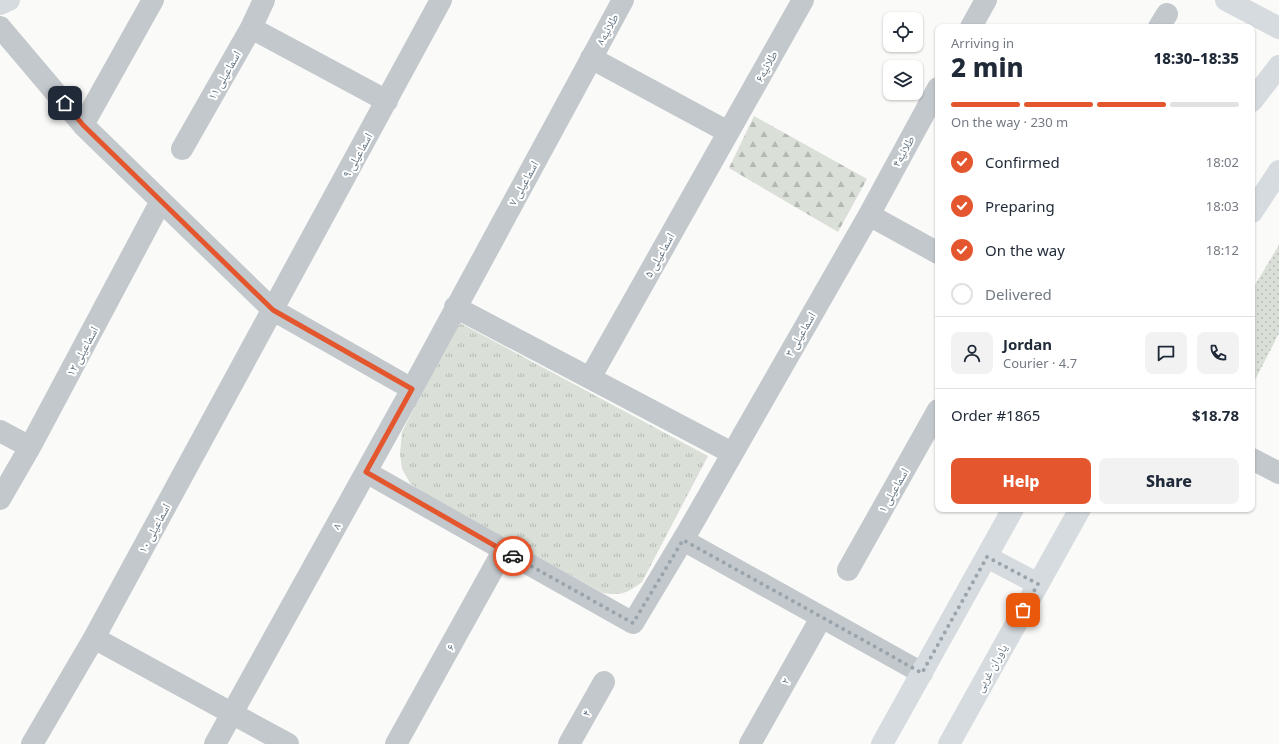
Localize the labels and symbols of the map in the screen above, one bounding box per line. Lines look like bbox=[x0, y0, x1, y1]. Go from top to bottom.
street label: طلائیه۸ bbox=[591, 10, 623, 48]
street label: اسماعیلی ۱۱ bbox=[203, 47, 245, 103]
street label: طلائیه۶ bbox=[750, 47, 782, 85]
pin bbox=[48, 86, 82, 120]
street label: اسماعیلی ۹ bbox=[338, 129, 376, 180]
street label: طلائیه۴ bbox=[887, 132, 919, 170]
street label: اسماعیلی ۷ bbox=[504, 157, 542, 208]
street label: اسماعیلی ۵ bbox=[640, 229, 678, 280]
street label: اسماعیلی ۳ bbox=[780, 308, 820, 359]
street label: اسماعیلی ۱۲ bbox=[62, 323, 102, 379]
street label: اسماعیلی ۱ bbox=[873, 464, 913, 515]
street label: اسماعیلی ۱۰ bbox=[134, 500, 174, 556]
street label: ۸ bbox=[327, 519, 345, 532]
courier bbox=[493, 536, 533, 576]
pin bbox=[1006, 593, 1040, 627]
street label: ۶ bbox=[441, 641, 459, 653]
street label: یاوران غربی bbox=[971, 641, 1011, 695]
street label: ۲ bbox=[776, 675, 794, 687]
street label: ۴ bbox=[577, 707, 595, 719]

